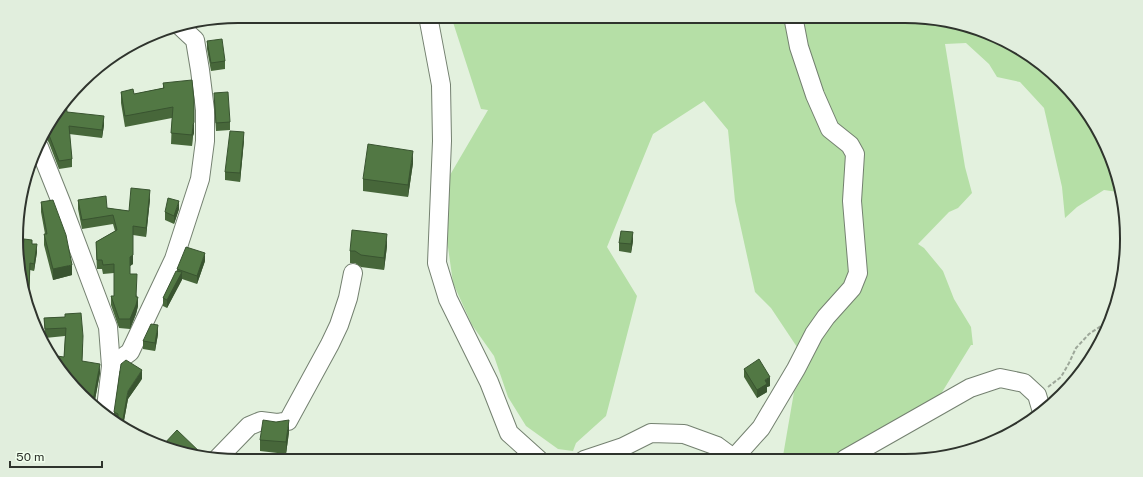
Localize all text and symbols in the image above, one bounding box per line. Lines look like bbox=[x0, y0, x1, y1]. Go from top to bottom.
scale bar bbox=[10, 443, 102, 469]
text: 50 m bbox=[16, 450, 44, 464]

